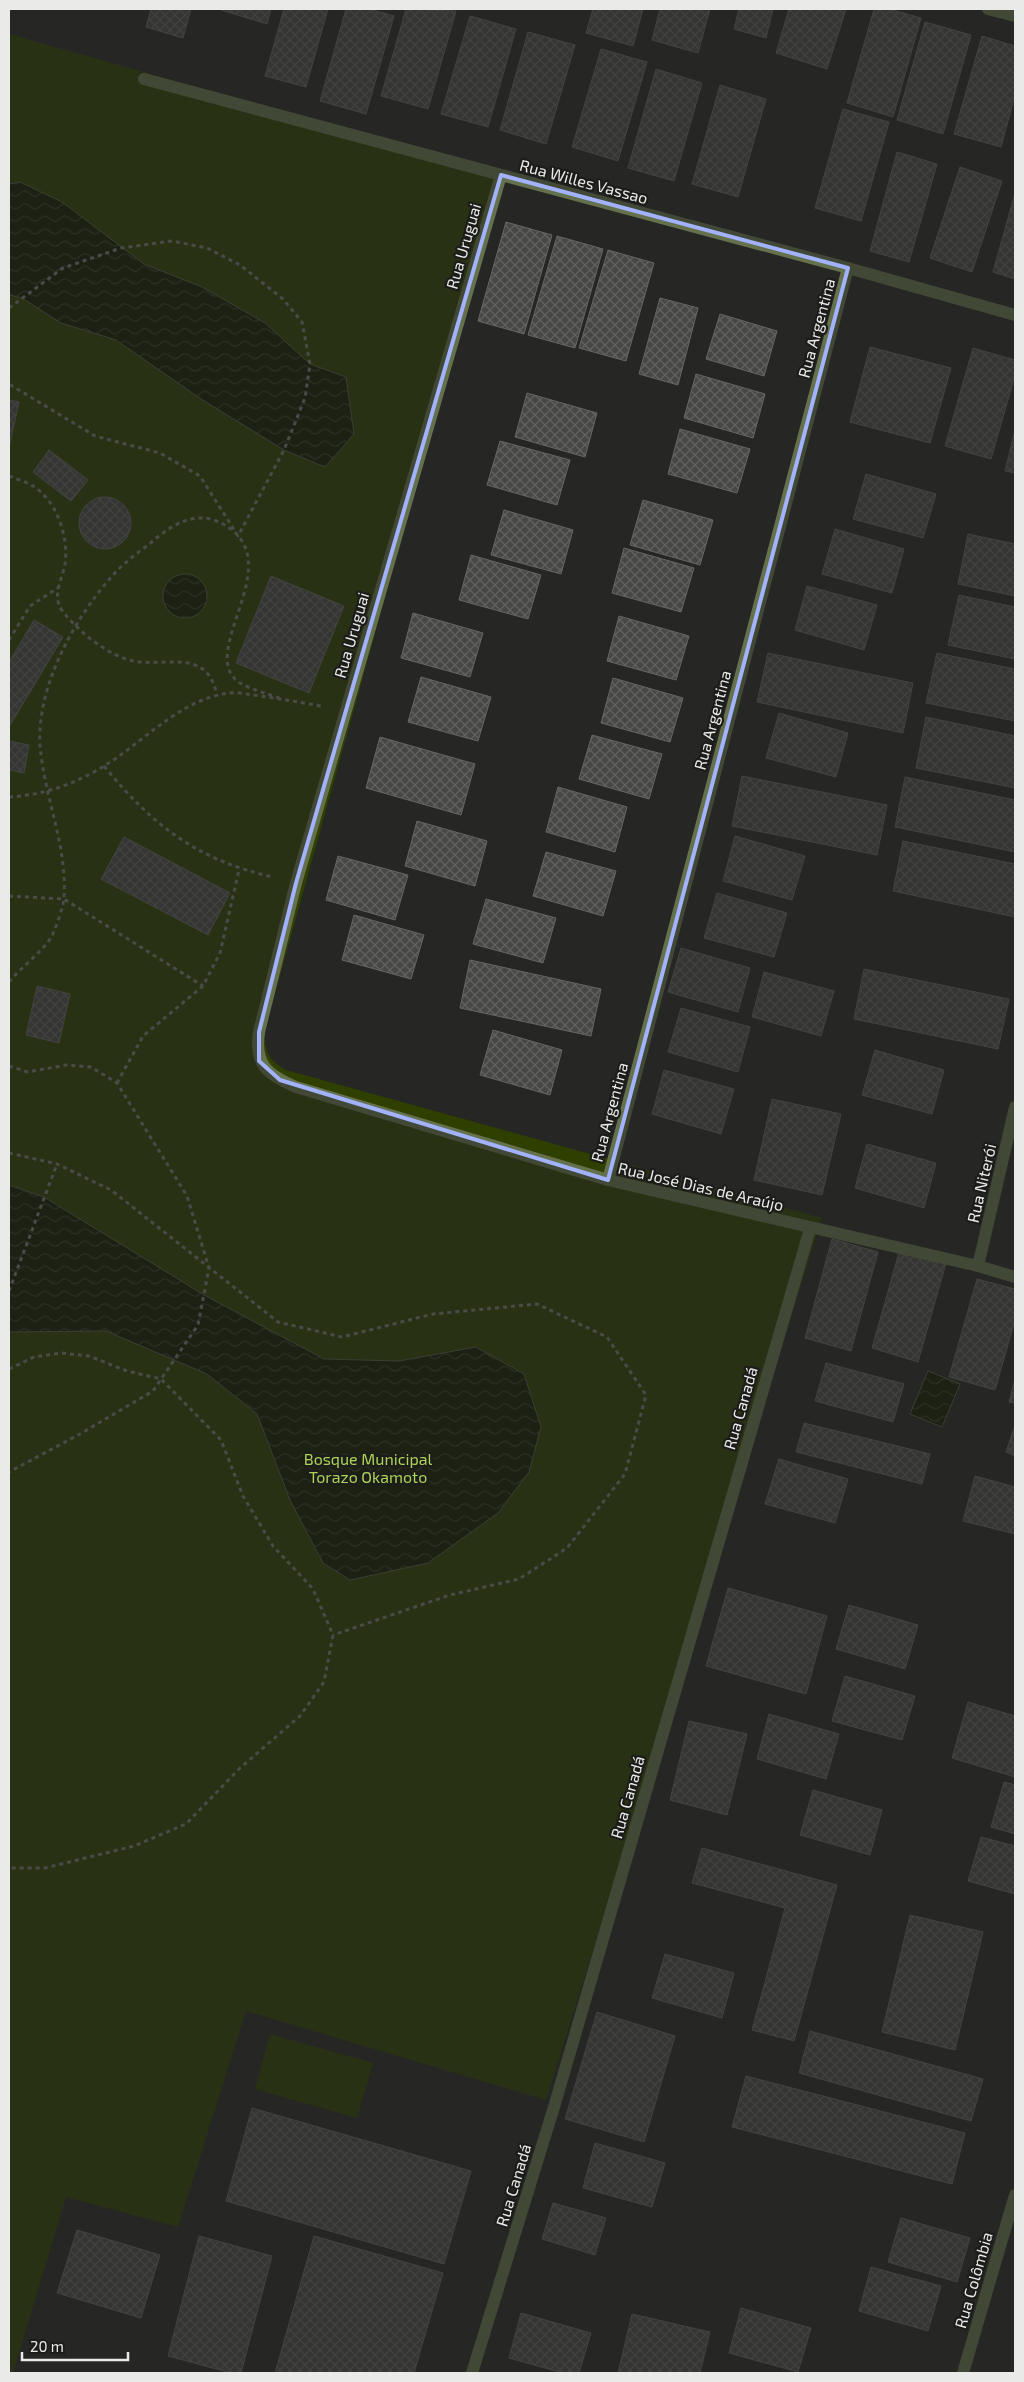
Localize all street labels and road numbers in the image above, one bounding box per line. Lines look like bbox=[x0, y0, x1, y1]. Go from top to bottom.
street label: Rua Willes Vassao bbox=[518, 155, 650, 207]
street label: Rua Uruguai bbox=[442, 201, 484, 291]
street label: Rua Argentina bbox=[794, 276, 838, 380]
street label: Rua Uruguai bbox=[330, 590, 372, 680]
street label: Rua Argentina bbox=[690, 668, 734, 772]
street label: Rua Argentina bbox=[587, 1060, 631, 1164]
street label: Rua Niterói bbox=[963, 1142, 999, 1224]
street label: Rua José Dias de Araújo bbox=[616, 1158, 786, 1215]
street label: Rua Canadá bbox=[719, 1364, 761, 1452]
street label: Rua Canadá bbox=[606, 1753, 648, 1841]
street label: Rua Canadá bbox=[491, 2141, 535, 2229]
street label: Rua Colômbia bbox=[950, 2230, 996, 2330]

